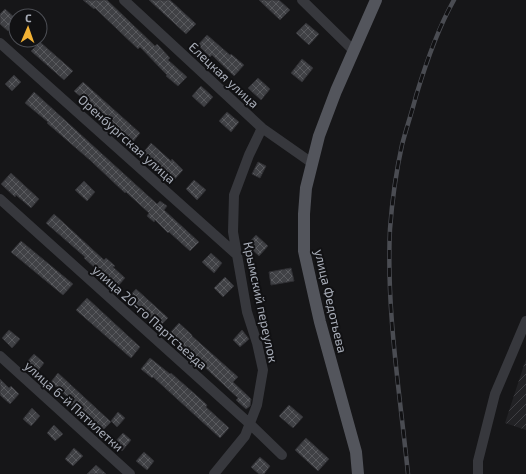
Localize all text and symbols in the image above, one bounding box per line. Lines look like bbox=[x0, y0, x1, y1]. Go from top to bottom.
north arrow bbox=[8, 8, 48, 48]
text: С bbox=[25, 11, 32, 24]
street label: Елецкая улица bbox=[186, 39, 262, 111]
street label: Оренбургская улица bbox=[75, 91, 179, 187]
street label: Крымский переулок bbox=[240, 240, 282, 364]
street label: улица Федотьева bbox=[311, 247, 351, 355]
street label: улица 20-го Партсъезда bbox=[89, 261, 211, 373]
street label: улица 6-й Пятилетки bbox=[21, 357, 127, 455]

